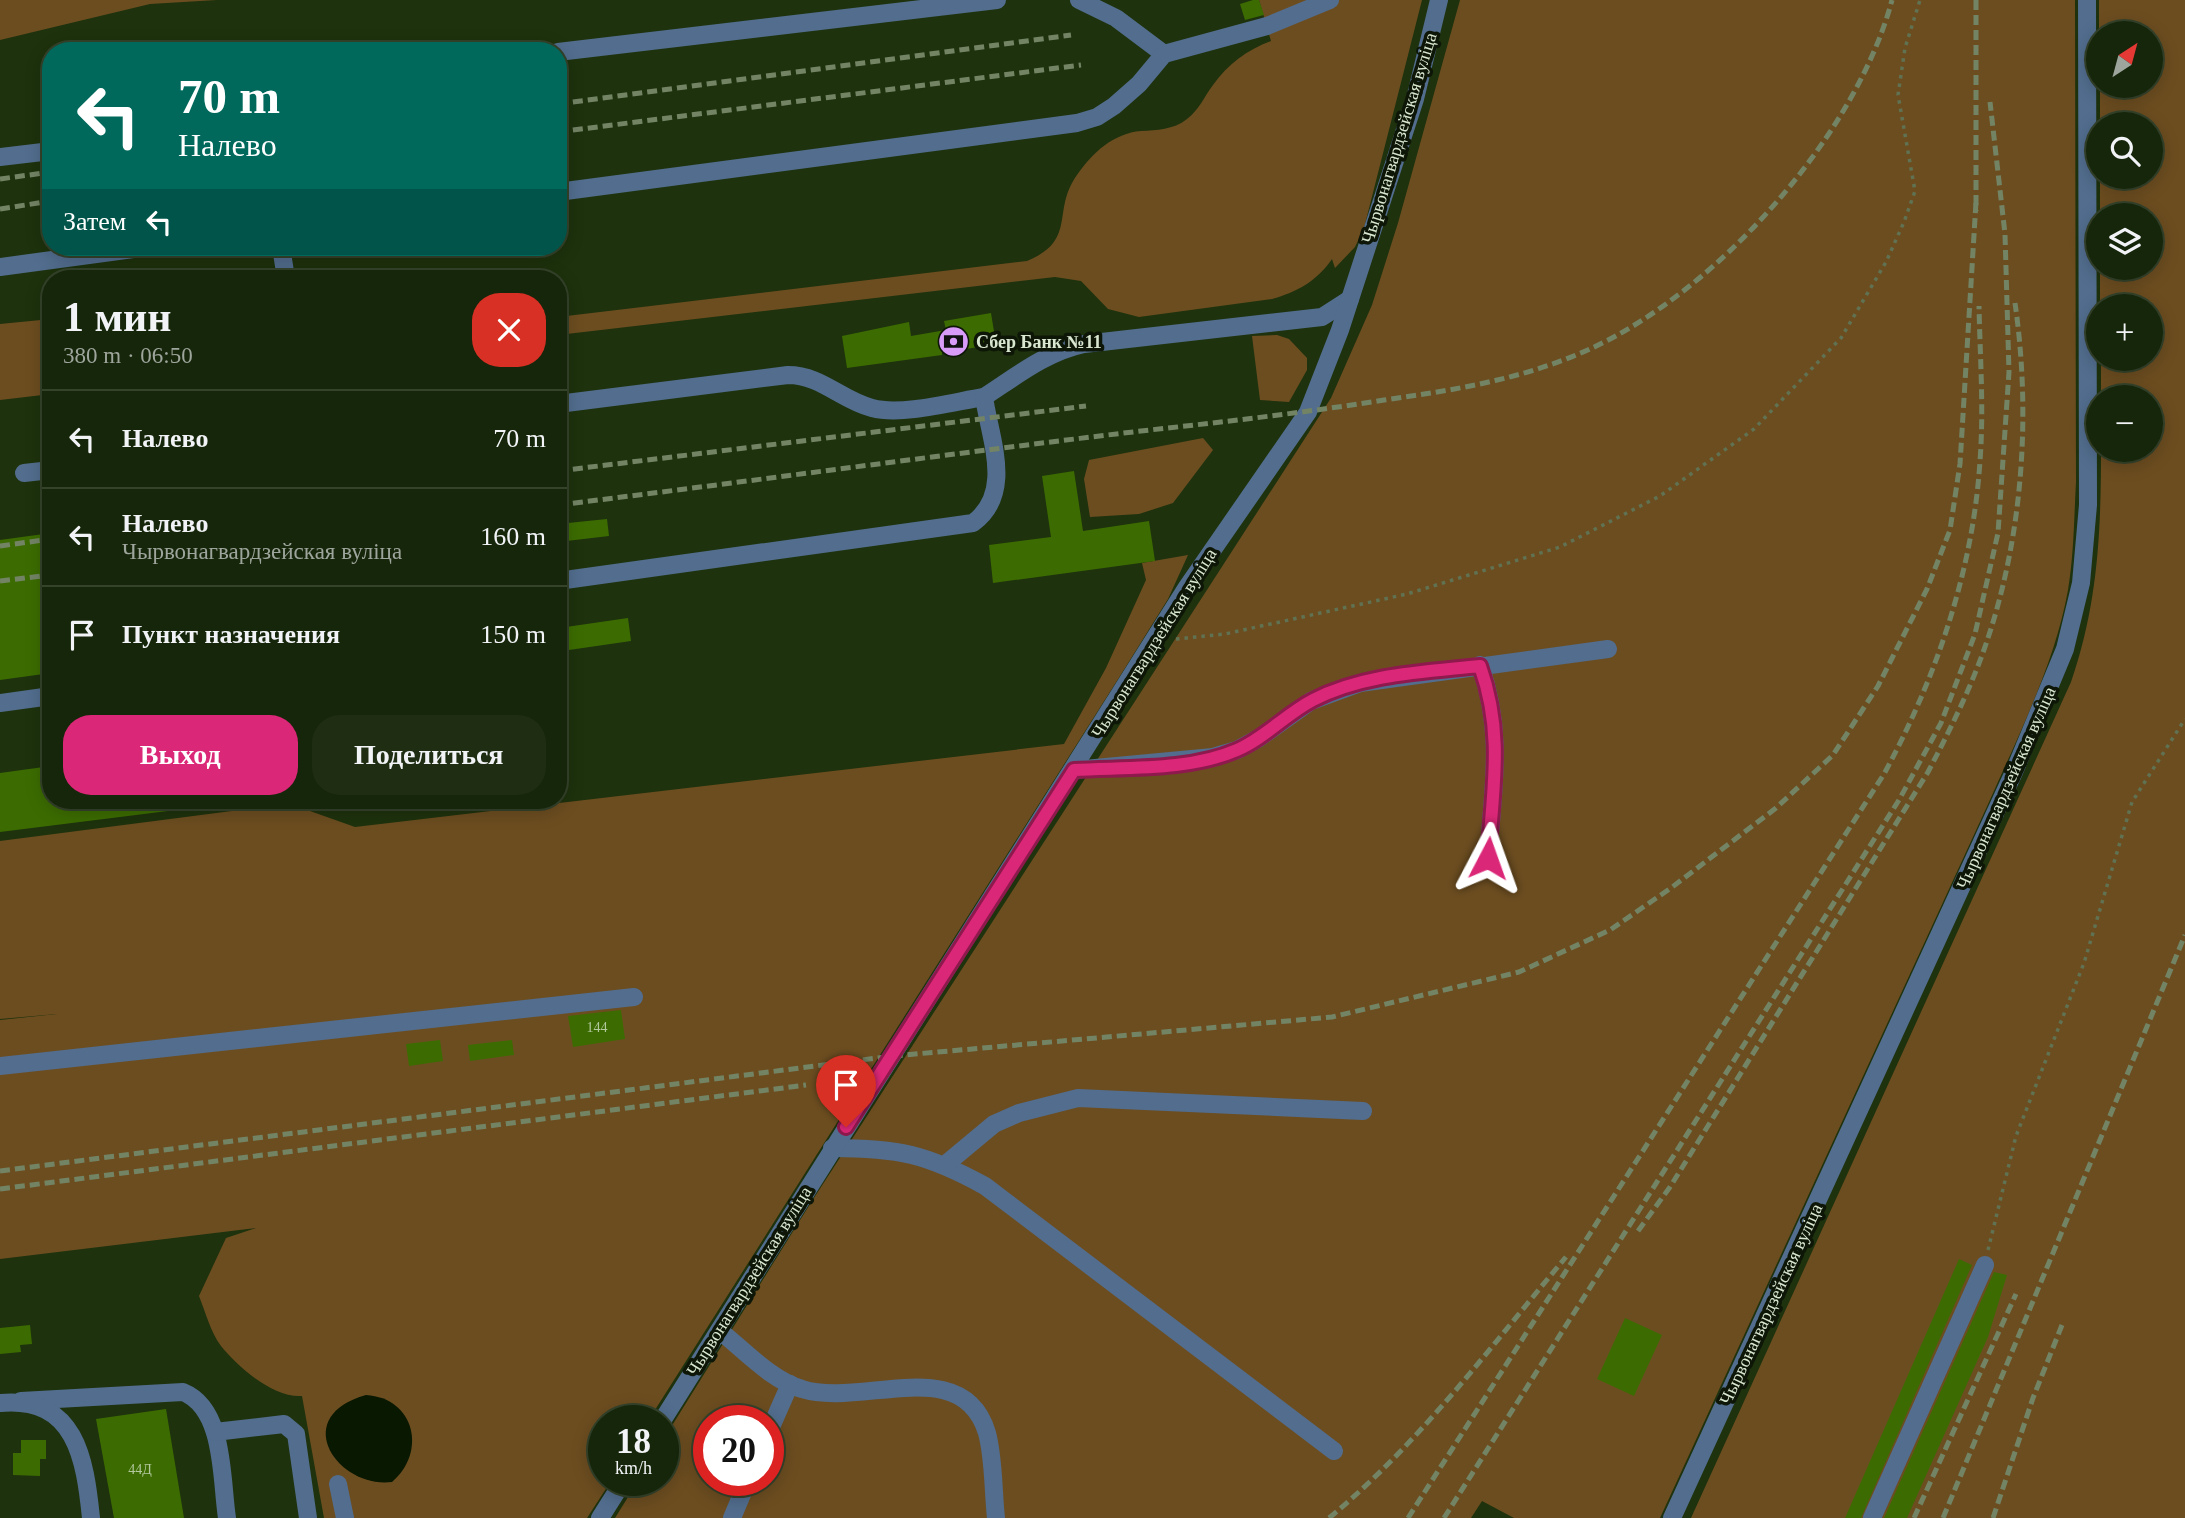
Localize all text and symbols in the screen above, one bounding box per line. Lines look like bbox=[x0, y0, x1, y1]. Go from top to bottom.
north arrow bbox=[2086, 21, 2163, 98]
map controls bbox=[2086, 21, 2163, 462]
street label: Чырвонагвардзейская вуліца bbox=[1357, 30, 1441, 246]
text: 70 m bbox=[178, 69, 280, 124]
icon: left bbox=[63, 70, 154, 161]
button: search bbox=[2086, 112, 2163, 189]
text: Налево bbox=[178, 127, 277, 163]
icon: left bbox=[140, 203, 178, 241]
button: layers bbox=[2086, 203, 2163, 280]
text: Затем bbox=[63, 207, 126, 236]
button: close bbox=[472, 293, 546, 367]
text: 1 мин bbox=[63, 294, 172, 340]
button: + bbox=[2086, 294, 2163, 371]
bank icon: Сбер Банк №11 bbox=[936, 325, 970, 359]
place label: Сбер Банк №11 bbox=[976, 332, 1102, 352]
text: 380 m · 06:50 bbox=[63, 343, 193, 368]
button: − bbox=[2086, 385, 2163, 462]
icon: left bbox=[63, 420, 101, 458]
text: Налево bbox=[122, 424, 208, 453]
text: 70 m bbox=[493, 424, 546, 453]
text: Налево bbox=[122, 509, 208, 538]
icon: left bbox=[63, 518, 101, 556]
text: 160 m bbox=[480, 522, 546, 551]
text: Чырвонагвардзейская вуліца bbox=[122, 539, 402, 564]
street label: Чырвонагвардзейская вуліца bbox=[1087, 545, 1221, 741]
icon: arrive bbox=[63, 616, 101, 654]
text: Пункт назначения bbox=[122, 620, 340, 649]
text: 150 m bbox=[480, 620, 546, 649]
street label: Чырвонагвардзейская вуліца bbox=[1952, 684, 2060, 892]
button: Выход bbox=[63, 715, 298, 795]
button: Поделиться bbox=[312, 715, 546, 795]
position arrow bbox=[1451, 821, 1525, 895]
house number: 144 bbox=[587, 1020, 608, 1035]
pin bbox=[816, 1055, 876, 1127]
icon: arrive bbox=[827, 1066, 865, 1104]
street label: Чырвонагвардзейская вуліца bbox=[682, 1183, 816, 1379]
street label: Чырвонагвардзейская вуліца bbox=[1716, 1200, 1826, 1408]
speed limit sign: 20 bbox=[693, 1405, 784, 1496]
text: 18 bbox=[616, 1422, 651, 1461]
text: km/h bbox=[615, 1458, 652, 1478]
house number: 44Д bbox=[128, 1462, 152, 1477]

